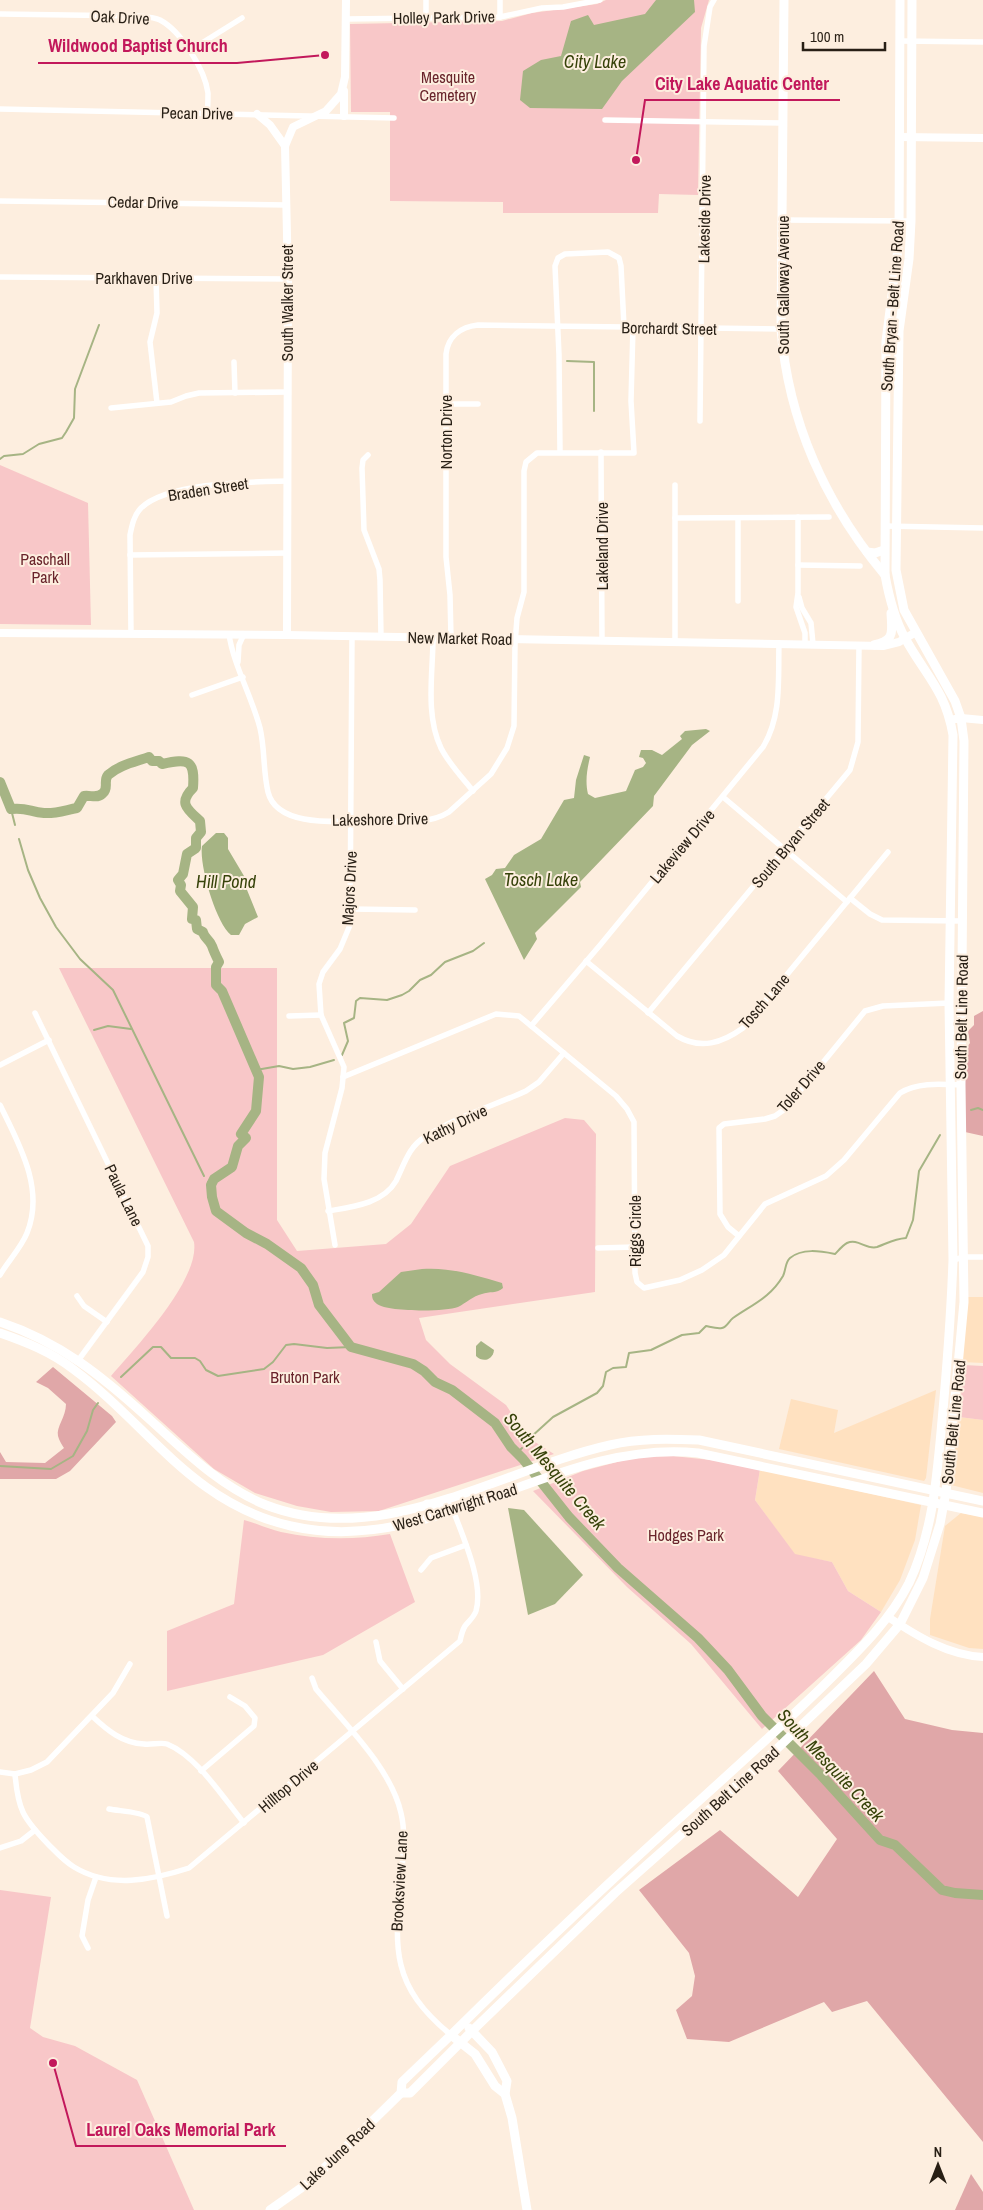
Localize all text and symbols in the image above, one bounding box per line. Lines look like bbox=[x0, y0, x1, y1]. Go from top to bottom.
street label: Oak Drive bbox=[90, 4, 150, 30]
street label: Holley Park Drive bbox=[393, 5, 495, 29]
scale bar bbox=[803, 20, 886, 52]
text: 100 m bbox=[810, 26, 844, 47]
callout: Wildwood Baptist Church bbox=[38, 30, 237, 63]
text: Wildwood Baptist Church bbox=[48, 33, 228, 58]
water label: City Lake bbox=[564, 49, 626, 74]
park label: Mesquite Cemetery bbox=[420, 66, 477, 106]
callout: City Lake Aquatic Center bbox=[645, 67, 840, 100]
text: City Lake Aquatic Center bbox=[655, 71, 829, 96]
street label: Pecan Drive bbox=[161, 101, 233, 125]
street label: Lakeside Drive bbox=[692, 175, 716, 263]
street label: Cedar Drive bbox=[107, 190, 179, 214]
street label: South Galloway Avenue bbox=[772, 215, 794, 355]
street label: South Bryan - Belt Line Road bbox=[875, 220, 909, 392]
street label: South Walker Street bbox=[276, 244, 298, 361]
street label: Parkhaven Drive bbox=[95, 267, 193, 289]
street label: Borchardt Street bbox=[621, 316, 717, 340]
street label: Norton Drive bbox=[435, 395, 457, 469]
street label: Braden Street bbox=[166, 472, 250, 506]
street label: Lakeland Drive bbox=[591, 502, 613, 590]
park label: Paschall Park bbox=[20, 548, 70, 588]
street label: New Market Road bbox=[407, 626, 513, 650]
street label: South Bryan Street bbox=[746, 793, 834, 893]
street label: Lakeview Drive bbox=[645, 804, 719, 888]
street label: Lakeshore Drive bbox=[332, 807, 428, 831]
street label: Majors Drive bbox=[336, 850, 362, 926]
water label: Tosch Lake bbox=[504, 867, 578, 892]
water label: Hill Pond bbox=[196, 869, 257, 894]
street label: South Belt Line Road bbox=[949, 954, 973, 1080]
street label: Tosch Lane bbox=[734, 968, 794, 1034]
street label: Toler Drive bbox=[772, 1055, 830, 1117]
street label: Kathy Drive bbox=[419, 1099, 491, 1149]
street label: Paula Lane bbox=[100, 1160, 148, 1230]
street label: Riggs Circle bbox=[624, 1195, 646, 1267]
street label: South Belt Line Road bbox=[936, 1359, 970, 1485]
park label: Bruton Park bbox=[270, 1366, 340, 1388]
water label: South Mesquite Creek bbox=[498, 1407, 612, 1536]
street label: West Cartwright Road bbox=[390, 1478, 520, 1536]
park label: Hodges Park bbox=[648, 1524, 724, 1546]
water label: South Mesquite Creek bbox=[772, 1703, 891, 1828]
street label: South Belt Line Road bbox=[676, 1741, 784, 1841]
street label: Hilltop Drive bbox=[253, 1754, 323, 1818]
street label: Brooksview Lane bbox=[385, 1830, 413, 1932]
callout: Laurel Oaks Memorial Park bbox=[76, 2113, 286, 2146]
street label: Lake June Road bbox=[295, 2113, 379, 2195]
text: Laurel Oaks Memorial Park bbox=[86, 2117, 277, 2142]
north arrow bbox=[913, 2140, 963, 2190]
text: N bbox=[934, 2143, 942, 2161]

